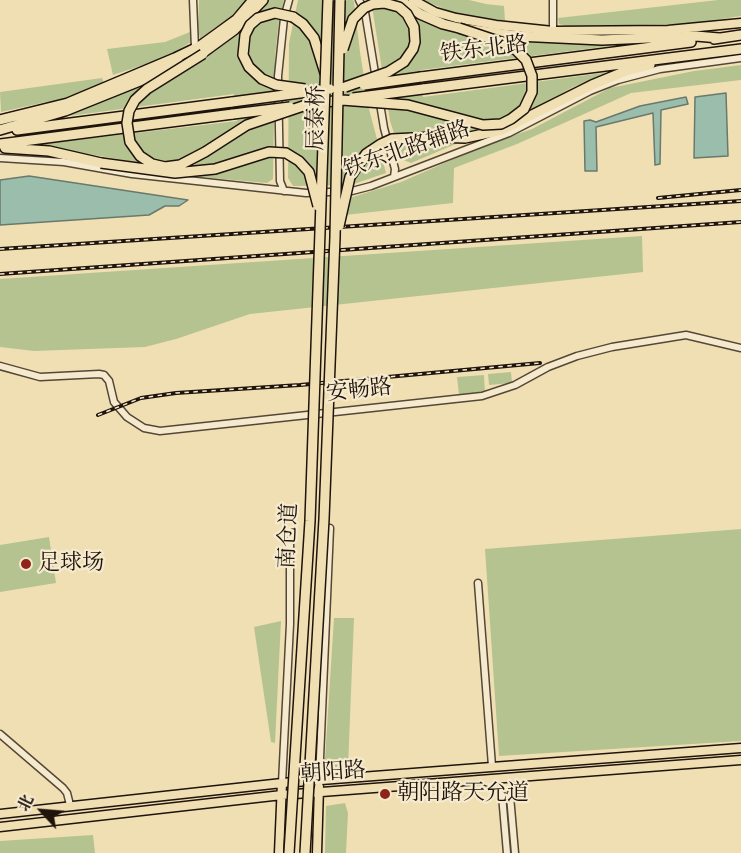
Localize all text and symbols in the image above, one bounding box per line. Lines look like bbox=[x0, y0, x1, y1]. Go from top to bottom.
street label: 铁东北路 bbox=[439, 32, 529, 68]
street label: 辰泰桥 bbox=[303, 85, 331, 151]
street label: 铁东北路辅路 bbox=[340, 116, 474, 184]
street label: 安畅路 bbox=[325, 374, 393, 408]
street label: 南仓道 bbox=[274, 502, 304, 570]
place label: 足球场 bbox=[38, 551, 104, 577]
marker: 足球场 bbox=[19, 557, 33, 571]
street label: 朝阳路 bbox=[299, 758, 367, 788]
north arrow bbox=[12, 781, 72, 841]
place label: 朝阳路天允道 bbox=[397, 781, 529, 807]
marker: 朝阳路天允道 bbox=[378, 787, 392, 801]
text: 北 bbox=[13, 792, 37, 814]

